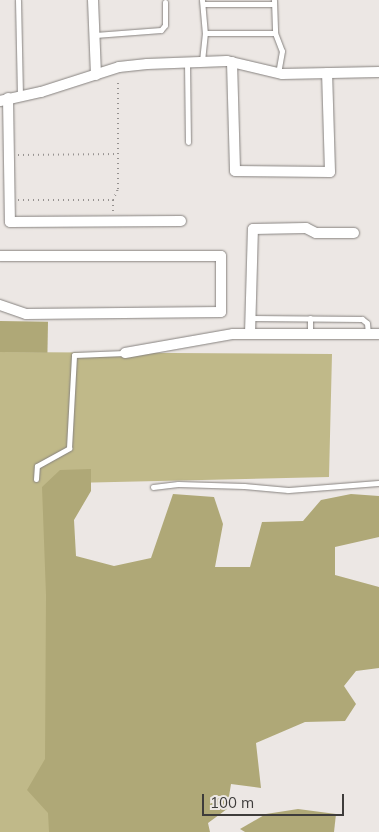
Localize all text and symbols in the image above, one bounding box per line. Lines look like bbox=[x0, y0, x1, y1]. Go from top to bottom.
scale bar bbox=[204, 784, 346, 816]
text: 100 m bbox=[210, 793, 254, 812]

